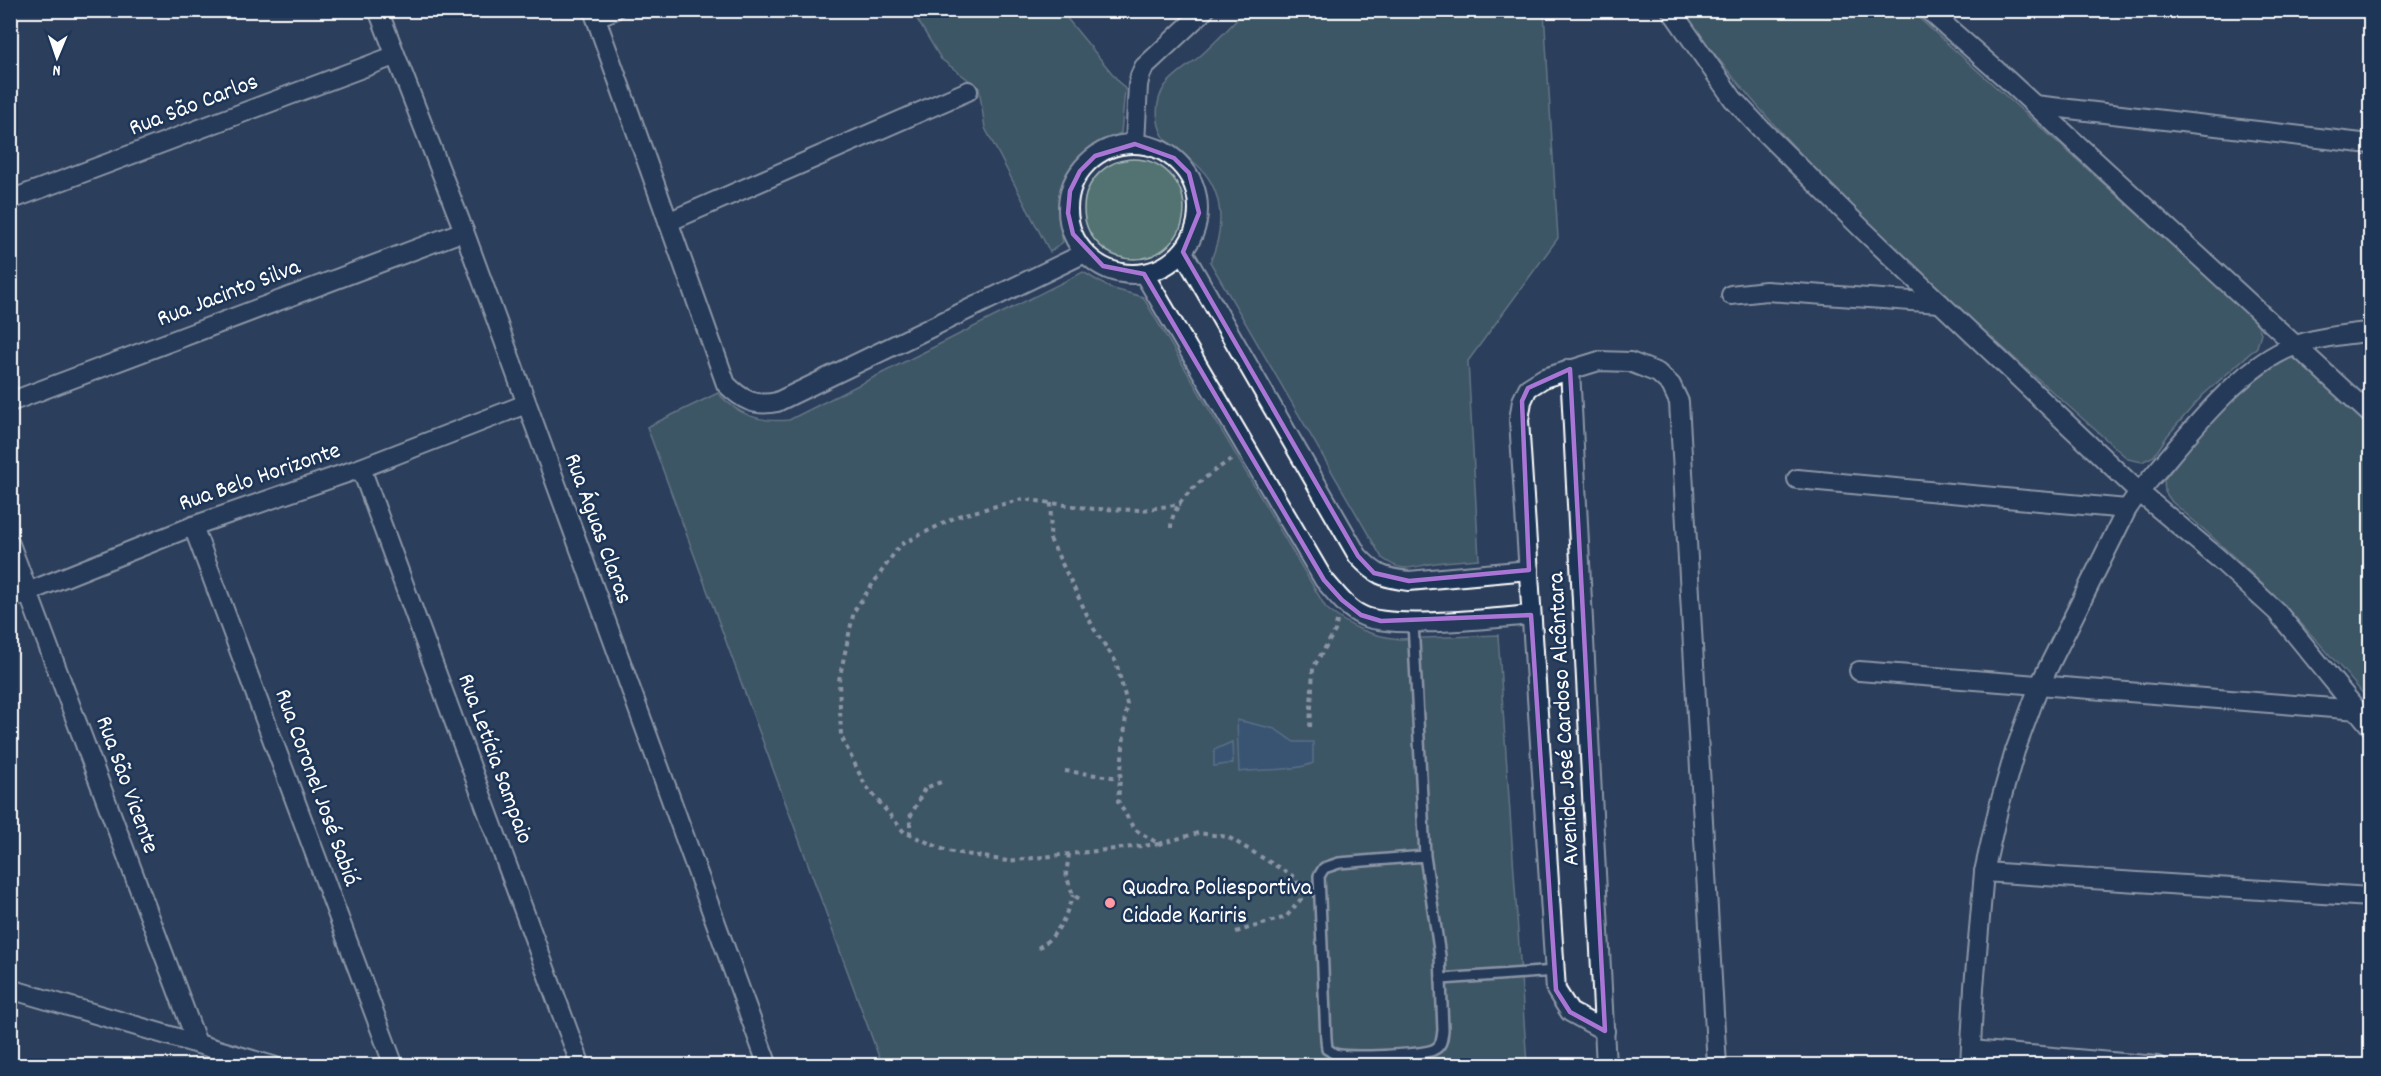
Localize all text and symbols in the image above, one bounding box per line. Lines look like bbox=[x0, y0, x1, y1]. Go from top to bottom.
north arrow bbox=[27, 27, 87, 87]
text: N bbox=[52, 58, 61, 81]
street label: Rua São Carlos bbox=[124, 66, 264, 146]
street label: Rua Jacinto Silva bbox=[152, 251, 306, 337]
street label: Rua Belo Horizonte bbox=[174, 434, 346, 522]
street label: Rua Águas Claras bbox=[554, 449, 640, 609]
street label: Avenida José Cardoso Alcântara bbox=[1540, 570, 1590, 867]
street label: Rua Letícia Sampaio bbox=[447, 669, 541, 849]
street label: Rua Coronel José Sabiá bbox=[265, 685, 368, 891]
street label: Rua São Vicente bbox=[85, 711, 167, 859]
place label: Quadra Poliesportiva Cidade Kariris bbox=[1122, 872, 1313, 934]
marker: Quadra Poliesportiva Cidade Kariris bbox=[1103, 896, 1117, 910]

